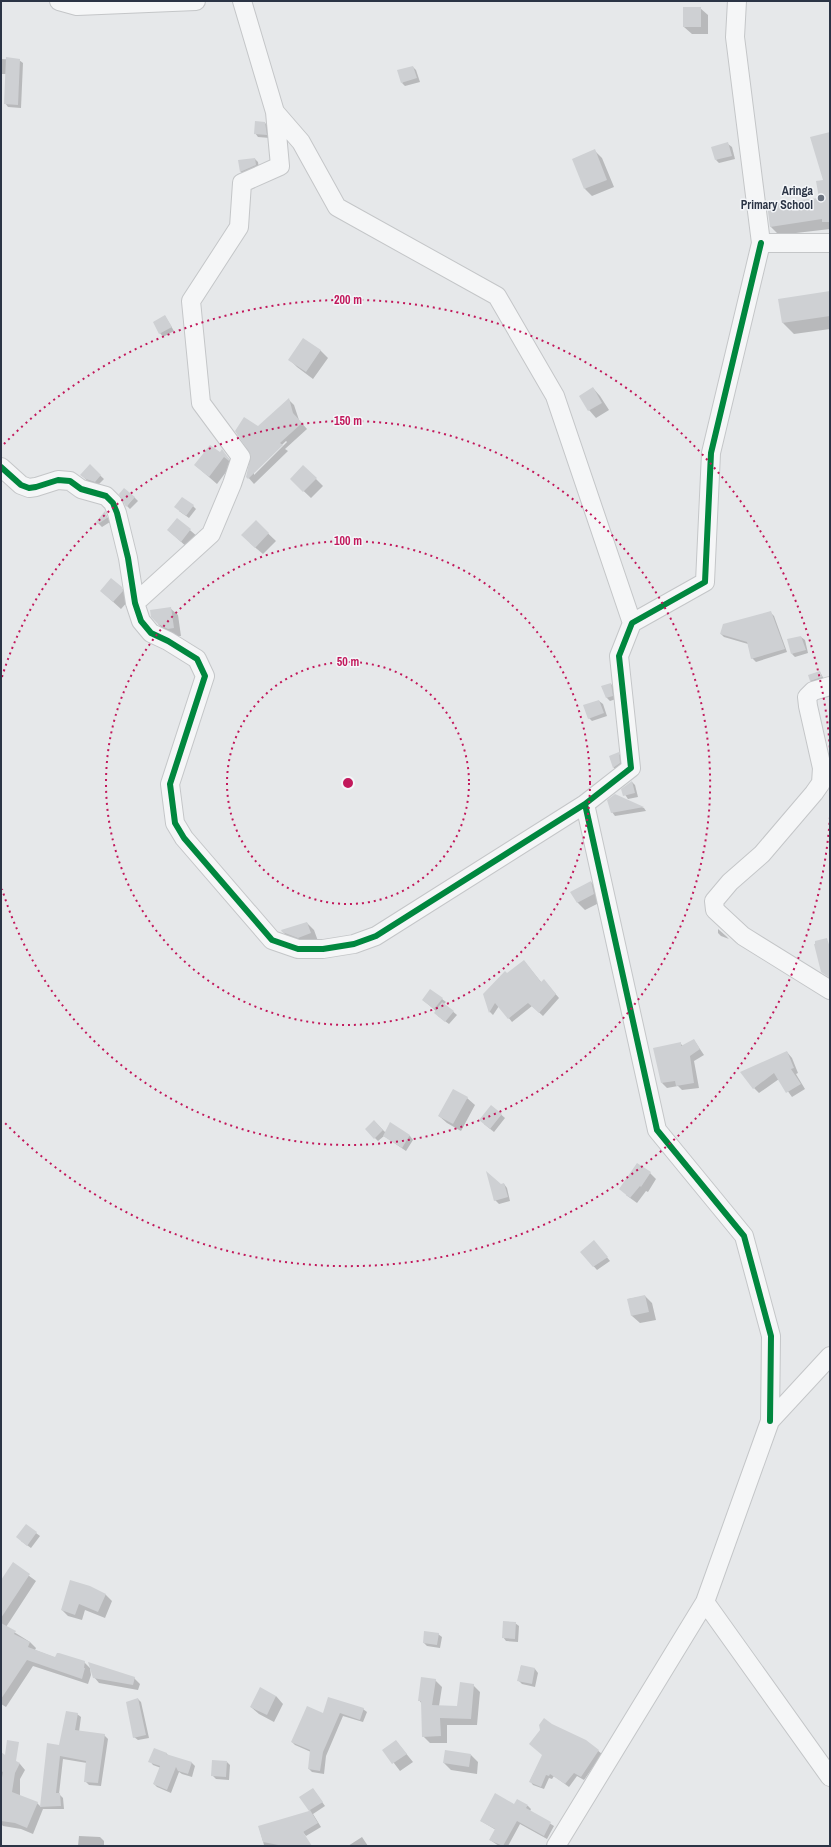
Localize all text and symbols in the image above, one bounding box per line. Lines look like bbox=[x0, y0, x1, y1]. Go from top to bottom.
place label: Aringa Primary School bbox=[741, 183, 814, 213]
marker: Aringa Primary School bbox=[816, 193, 826, 203]
text: 200 m bbox=[334, 292, 362, 308]
text: 150 m bbox=[334, 413, 362, 429]
text: 100 m bbox=[334, 533, 362, 549]
text: 50 m bbox=[337, 654, 359, 670]
centre of rings bbox=[341, 776, 355, 790]

